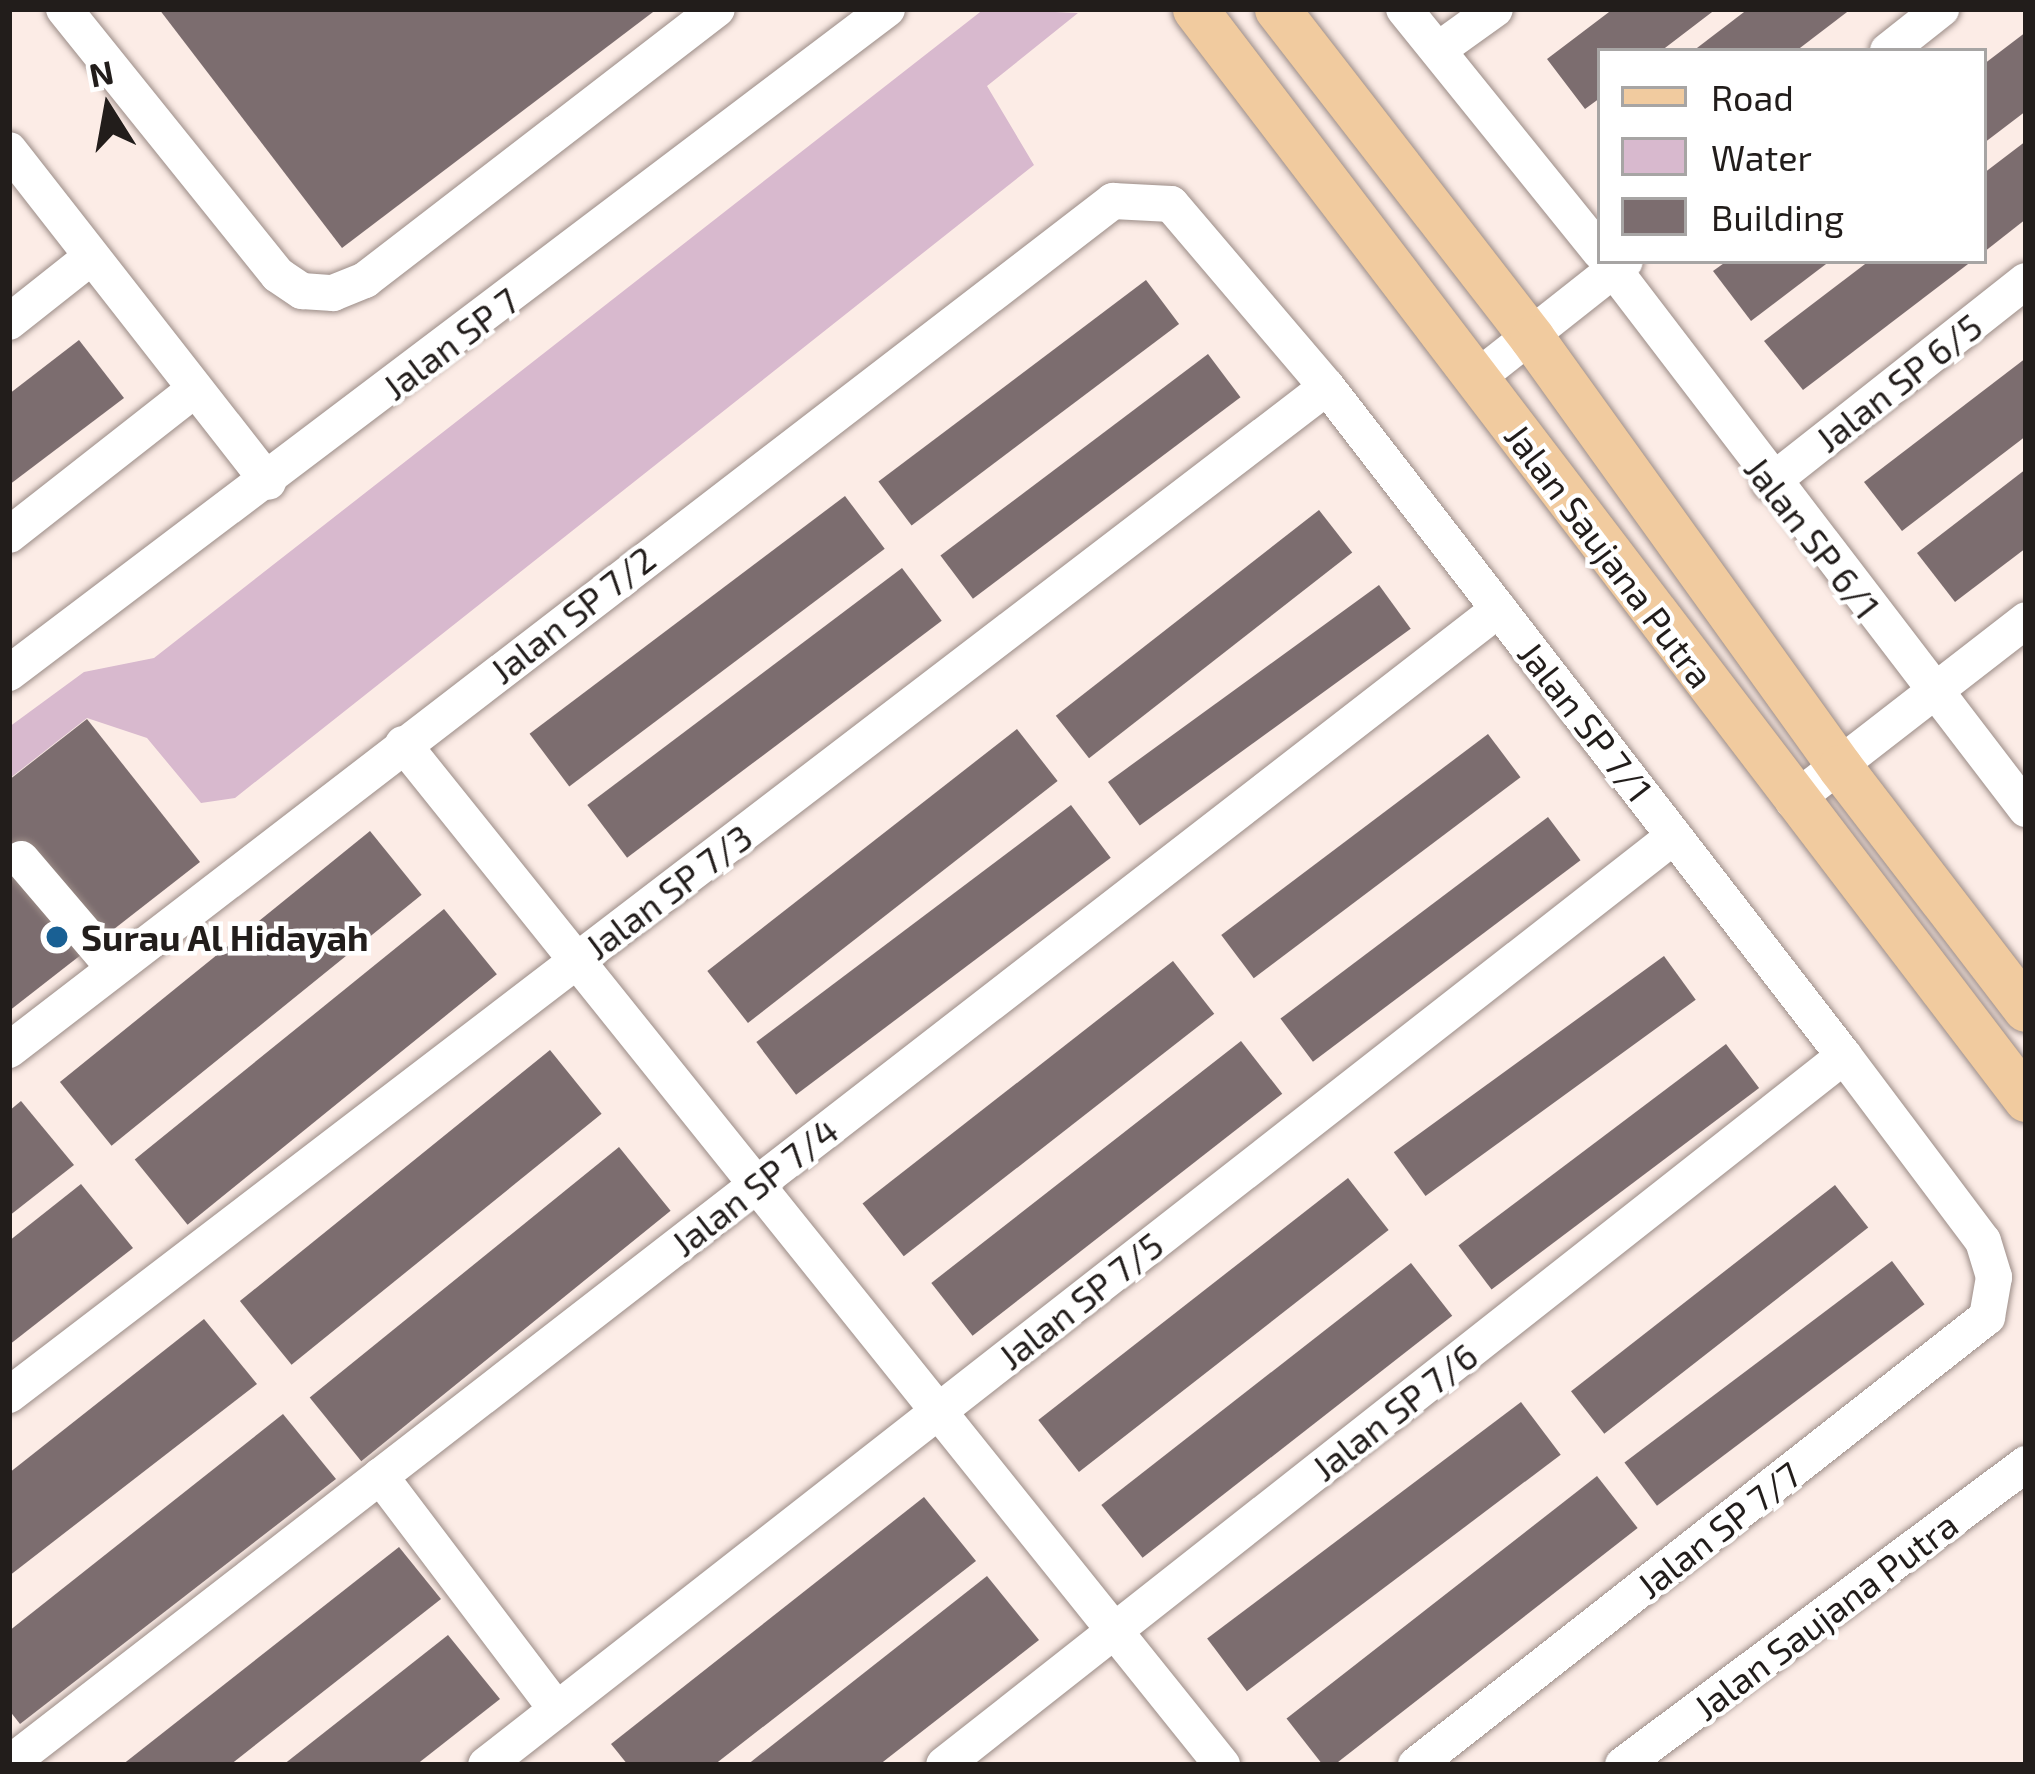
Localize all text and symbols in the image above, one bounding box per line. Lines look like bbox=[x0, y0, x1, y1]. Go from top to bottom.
north arrow bbox=[48, 48, 168, 168]
legend bbox=[1597, 48, 1987, 264]
text: N bbox=[86, 51, 117, 95]
text: Road bbox=[1711, 75, 1794, 118]
text: Water bbox=[1711, 135, 1812, 178]
text: Building bbox=[1711, 195, 1844, 238]
street label: Jalan SP 7 bbox=[373, 278, 527, 408]
street label: Jalan SP 6/5 bbox=[1806, 304, 1990, 460]
street label: Jalan Saujana Putra bbox=[1497, 415, 1723, 695]
street label: Jalan SP 6/1 bbox=[1736, 447, 1890, 627]
street label: Jalan SP 7/2 bbox=[481, 536, 663, 692]
street label: Jalan SP 7/1 bbox=[1510, 632, 1662, 810]
street label: Jalan SP 7/3 bbox=[576, 814, 760, 968]
place label: Surau Al Hidayah bbox=[81, 915, 370, 959]
marker: Surau Al Hidayah bbox=[44, 924, 70, 950]
street label: Jalan SP 7/4 bbox=[662, 1107, 846, 1265]
street label: Jalan SP 7/5 bbox=[989, 1222, 1171, 1378]
street label: Jalan SP 7/6 bbox=[1302, 1333, 1486, 1489]
street label: Jalan SP 7/7 bbox=[1627, 1452, 1809, 1606]
street label: Jalan Saujana Putra bbox=[1685, 1502, 1965, 1728]

